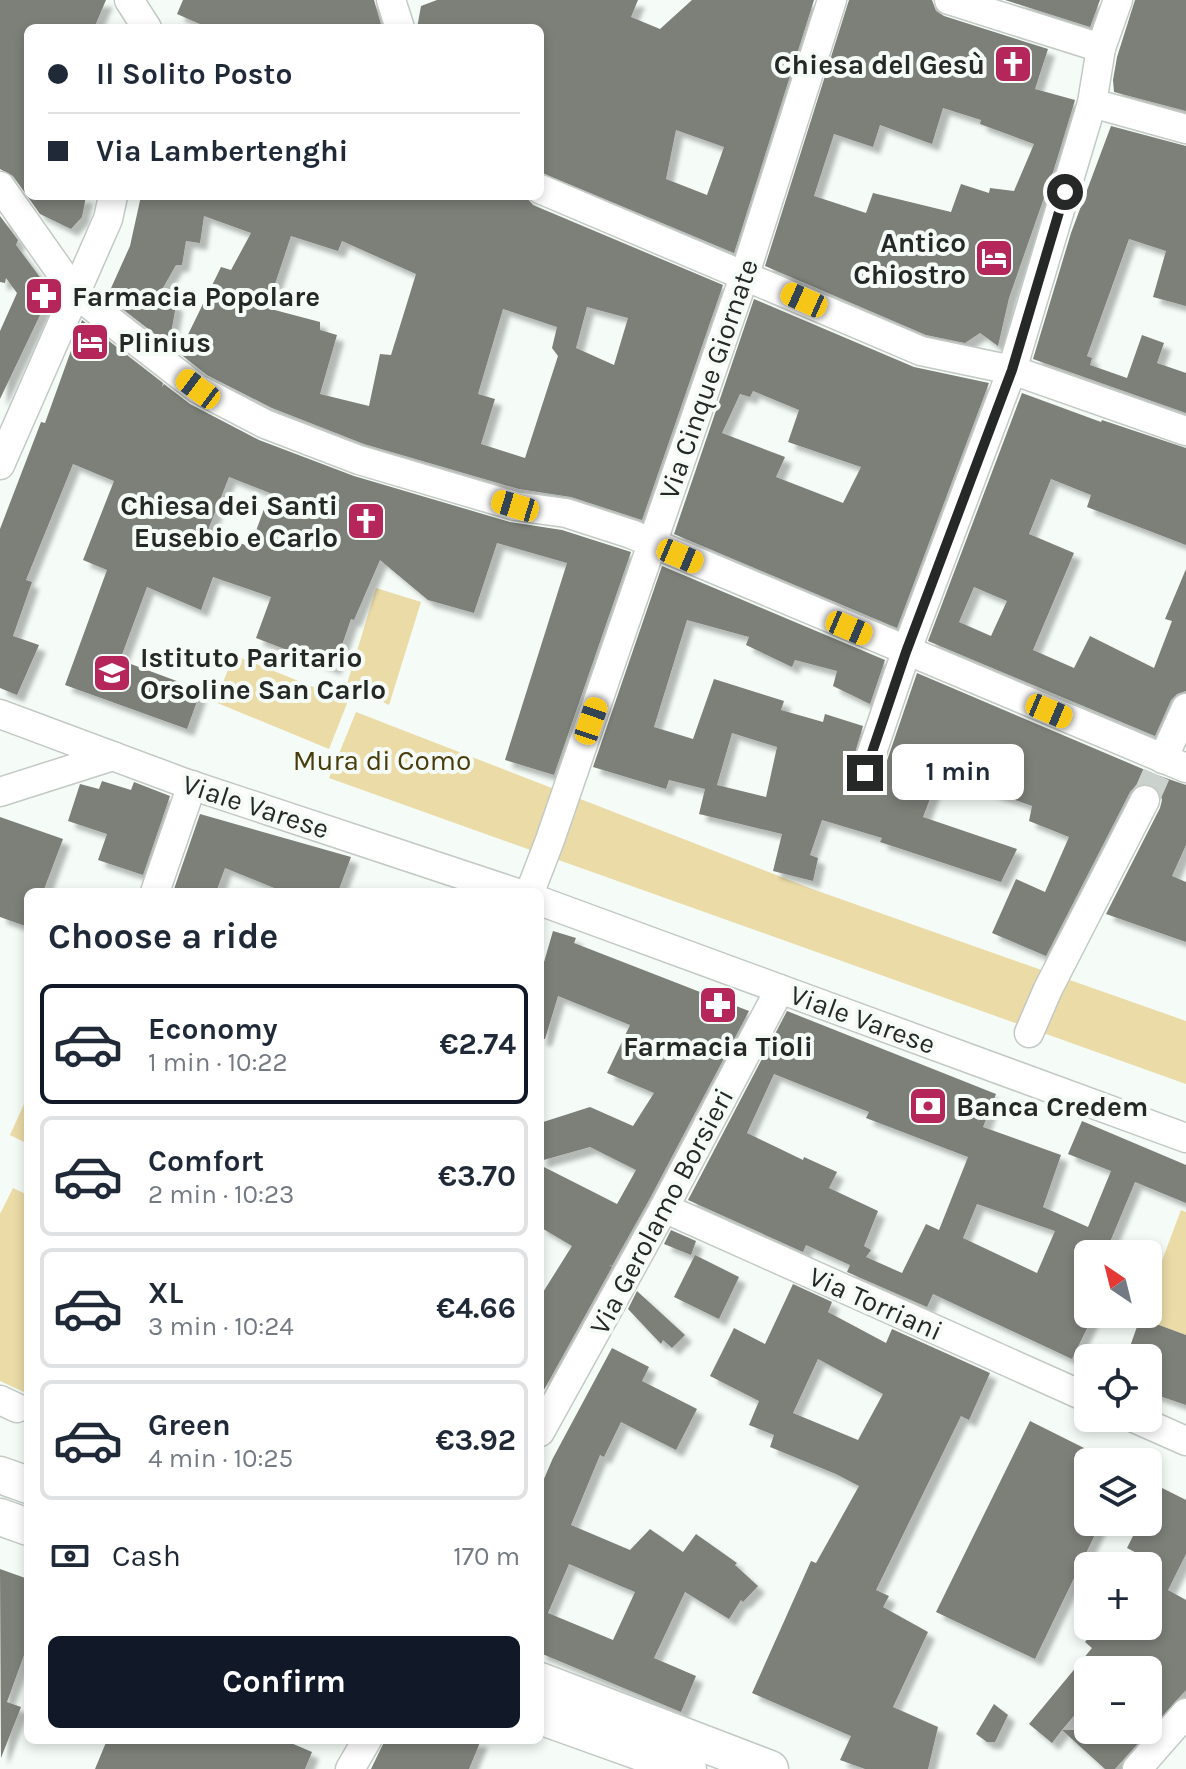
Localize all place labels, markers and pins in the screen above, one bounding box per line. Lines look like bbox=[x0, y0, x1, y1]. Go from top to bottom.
church icon: Chiesa del Gesù bbox=[992, 43, 1034, 85]
place label: Chiesa del Gesù bbox=[774, 48, 985, 81]
place label: Antico Chiostro bbox=[853, 226, 966, 291]
hotel icon: Antico Chiostro bbox=[973, 237, 1015, 279]
pharmacy icon: Farmacia Popolare bbox=[23, 275, 65, 317]
place label: Farmacia Popolare bbox=[72, 280, 320, 313]
hotel icon: Plinius bbox=[69, 321, 111, 363]
place label: Plinius bbox=[118, 326, 211, 359]
place label: Chiesa dei Santi Eusebio e Carlo bbox=[120, 489, 338, 554]
church icon: Chiesa dei Santi Eusebio e Carlo bbox=[345, 500, 387, 542]
place label: Istituto Paritario Orsoline San Carlo bbox=[140, 641, 386, 706]
school or university icon: Istituto Paritario Orsoline San Carlo bbox=[91, 652, 133, 694]
pharmacy icon: Farmacia Tioli bbox=[697, 984, 739, 1026]
place label: Farmacia Tioli bbox=[623, 1030, 813, 1063]
bank icon: Banca Credem bbox=[907, 1085, 949, 1127]
place label: Banca Credem bbox=[956, 1090, 1148, 1123]

